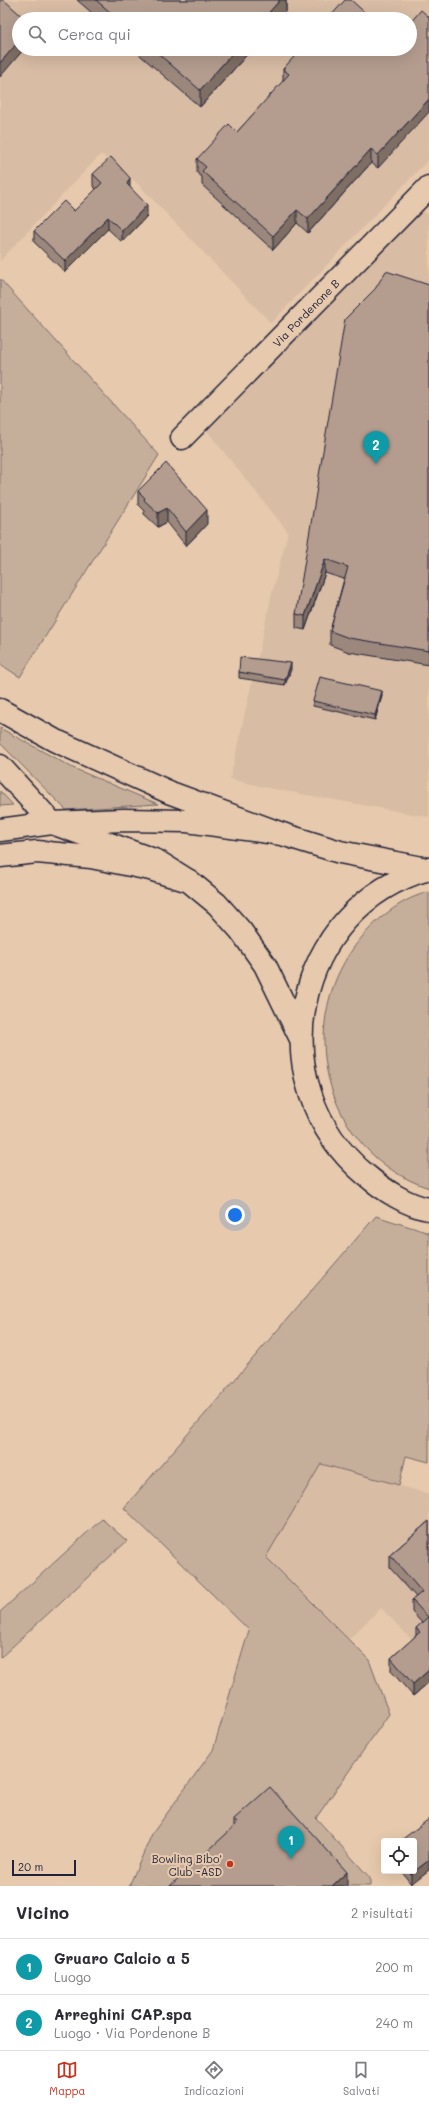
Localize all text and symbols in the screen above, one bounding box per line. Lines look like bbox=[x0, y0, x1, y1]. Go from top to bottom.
search box bbox=[12, 12, 417, 56]
icon: search bbox=[26, 23, 48, 45]
text: Cerca qui bbox=[58, 24, 131, 44]
street label: Via Pordenone B bbox=[269, 275, 342, 350]
pin: 2 bbox=[363, 431, 389, 464]
your location bbox=[225, 1205, 245, 1225]
pin: 1 bbox=[278, 1826, 304, 1859]
map controls bbox=[381, 1838, 417, 1874]
button: locate bbox=[381, 1838, 417, 1874]
place label: Bowling Bibo' Club -ASD bbox=[152, 1851, 222, 1879]
scale bar bbox=[12, 1858, 76, 1877]
text: 20 m bbox=[18, 1859, 43, 1874]
marker: Bowling Bibo' Club -ASD bbox=[225, 1859, 235, 1869]
text: Vicino bbox=[16, 1901, 69, 1923]
text: 2 risultati bbox=[351, 1904, 413, 1921]
text: Gruaro Calcio a 5 bbox=[54, 1948, 190, 1968]
text: 1 bbox=[26, 1958, 32, 1975]
text: 200 m bbox=[375, 1958, 413, 1975]
text: Luogo bbox=[54, 1968, 91, 1985]
text: Arreghini CAP.spa bbox=[54, 2004, 192, 2024]
text: 2 bbox=[25, 2014, 33, 2031]
text: 240 m bbox=[376, 2014, 413, 2031]
text: Luogo · Via Pordenone B bbox=[54, 2024, 210, 2041]
tab: Mappa bbox=[49, 2059, 85, 2098]
tab: Indicazioni bbox=[184, 2059, 244, 2098]
tab: Salvati bbox=[343, 2059, 380, 2098]

